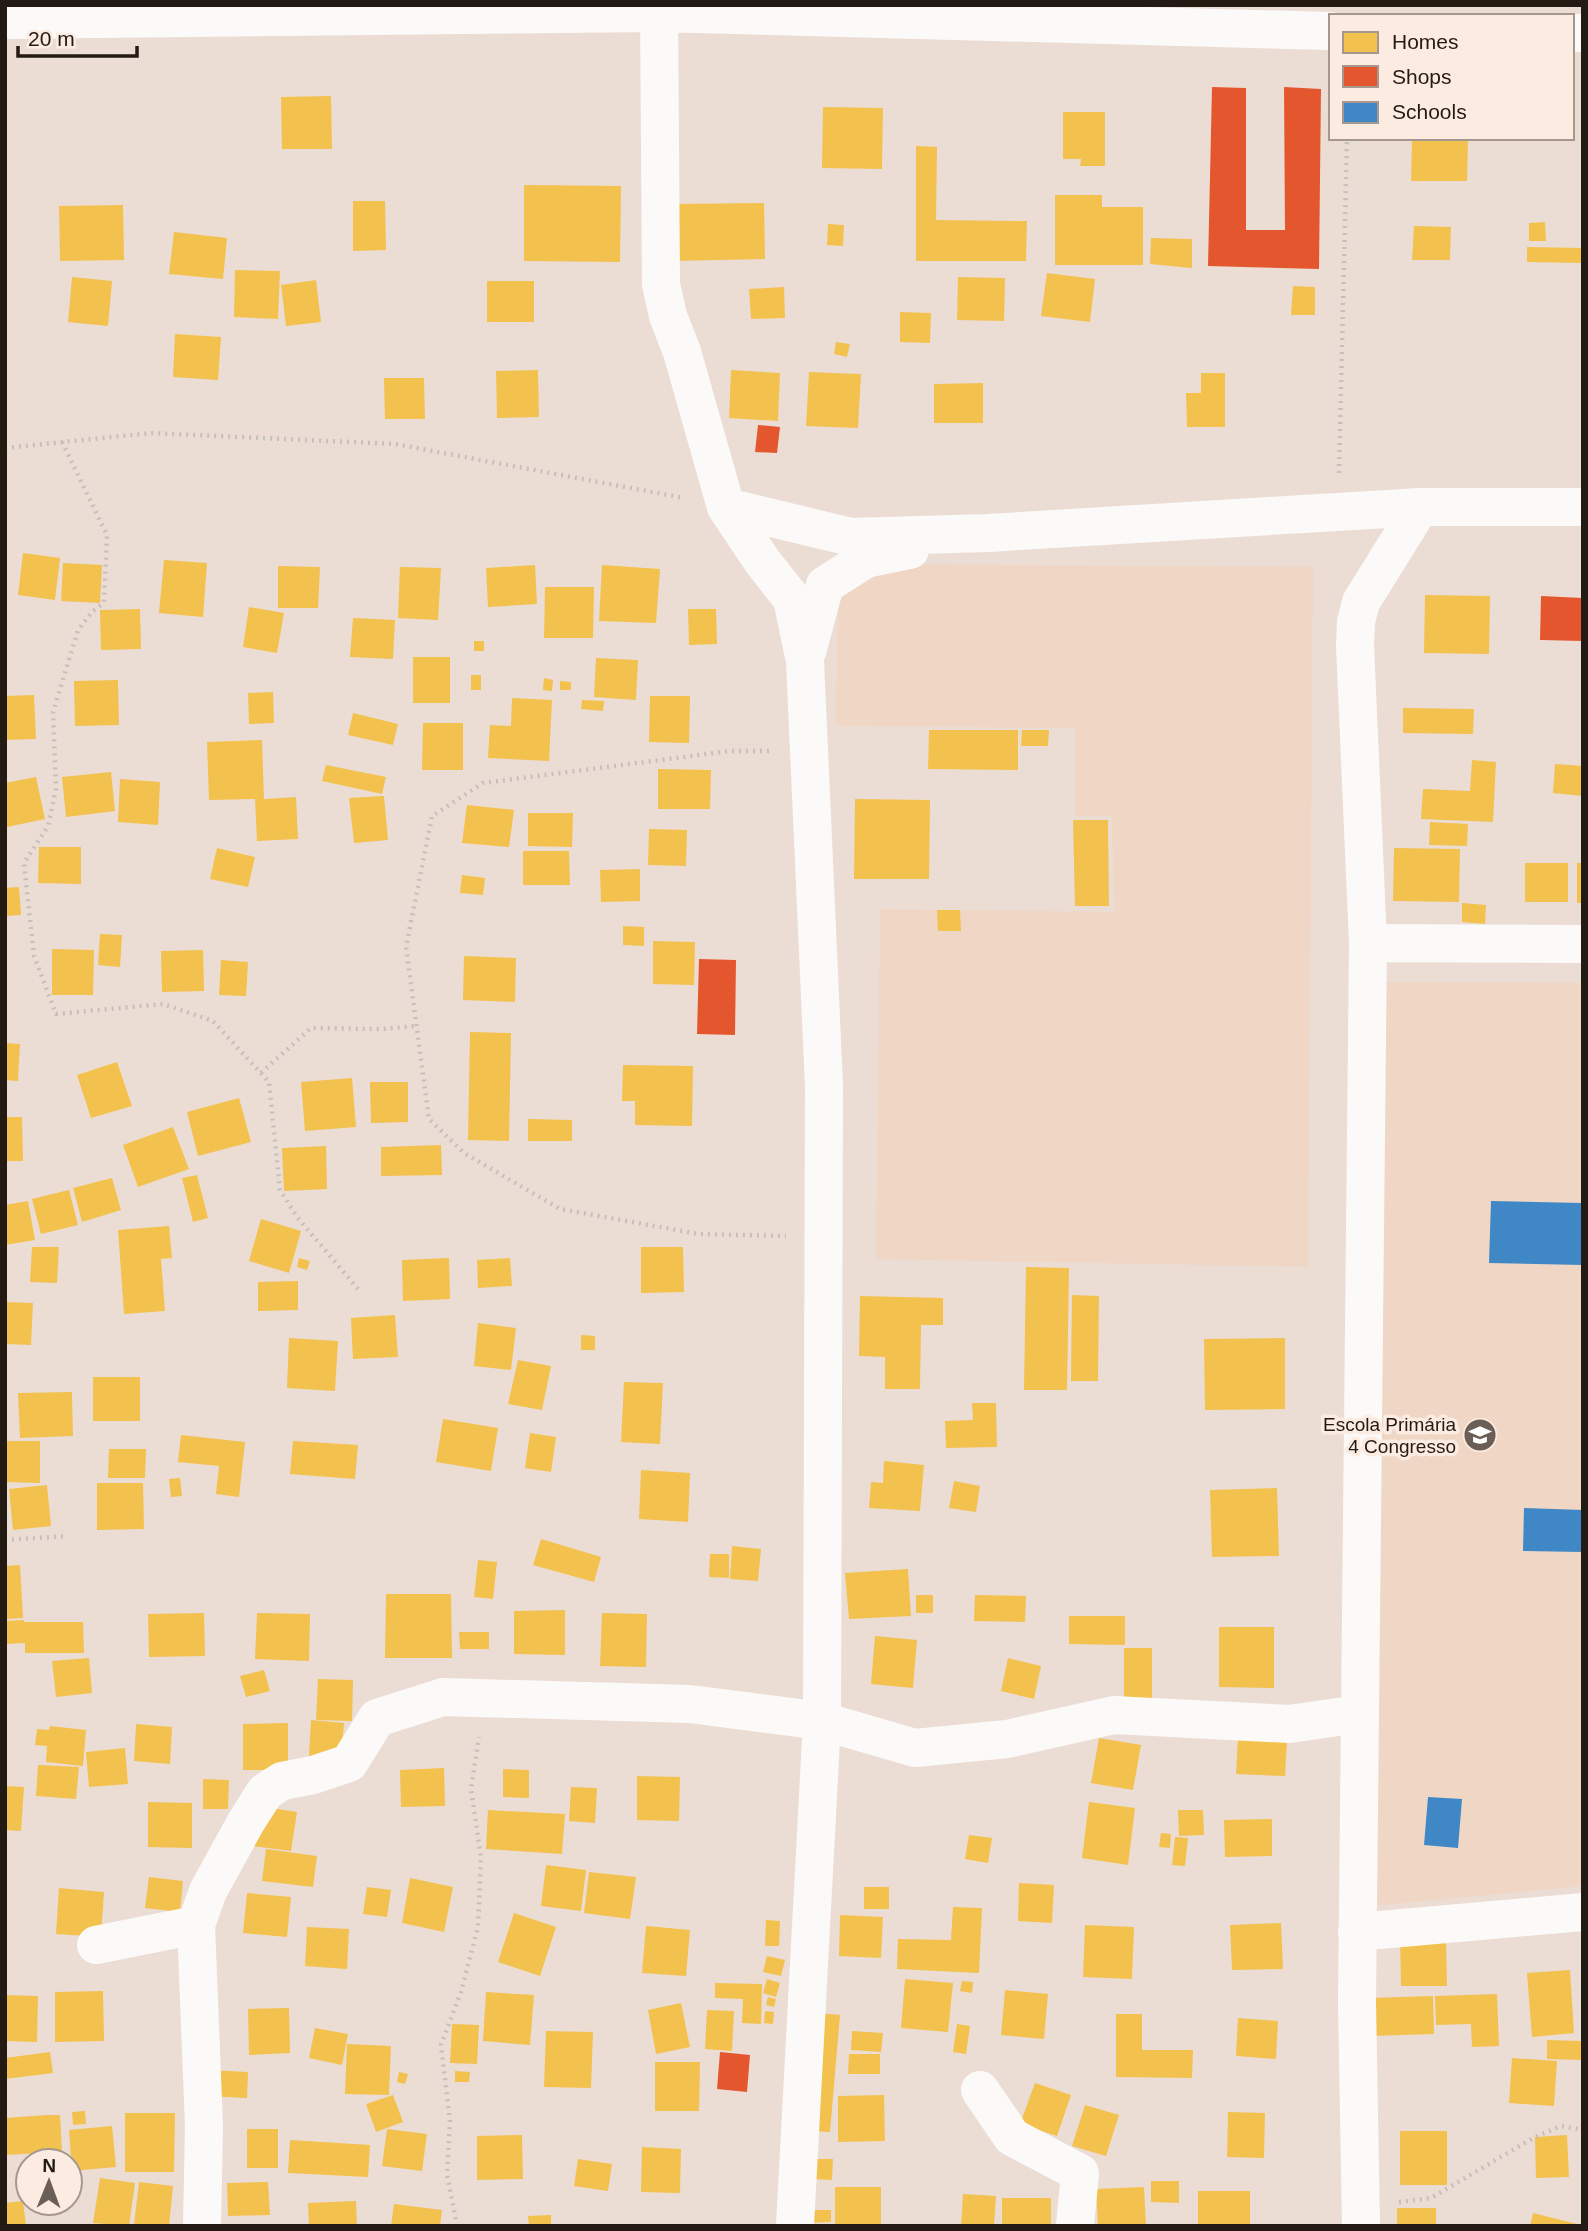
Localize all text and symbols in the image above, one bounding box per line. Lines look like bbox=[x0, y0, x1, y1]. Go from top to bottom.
scale bar bbox=[18, 14, 136, 58]
legend bbox=[1329, 14, 1574, 140]
text: 20 m bbox=[28, 27, 75, 50]
text: Homes bbox=[1392, 30, 1459, 53]
text: Shops bbox=[1392, 65, 1452, 88]
text: Schools bbox=[1392, 100, 1467, 123]
place label: Escola Primária 4 Congresso bbox=[1323, 1414, 1456, 1457]
school or university icon: Escola Primária 4 Congresso bbox=[1461, 1416, 1499, 1454]
north arrow bbox=[14, 2147, 84, 2217]
text: N bbox=[42, 2155, 56, 2176]

